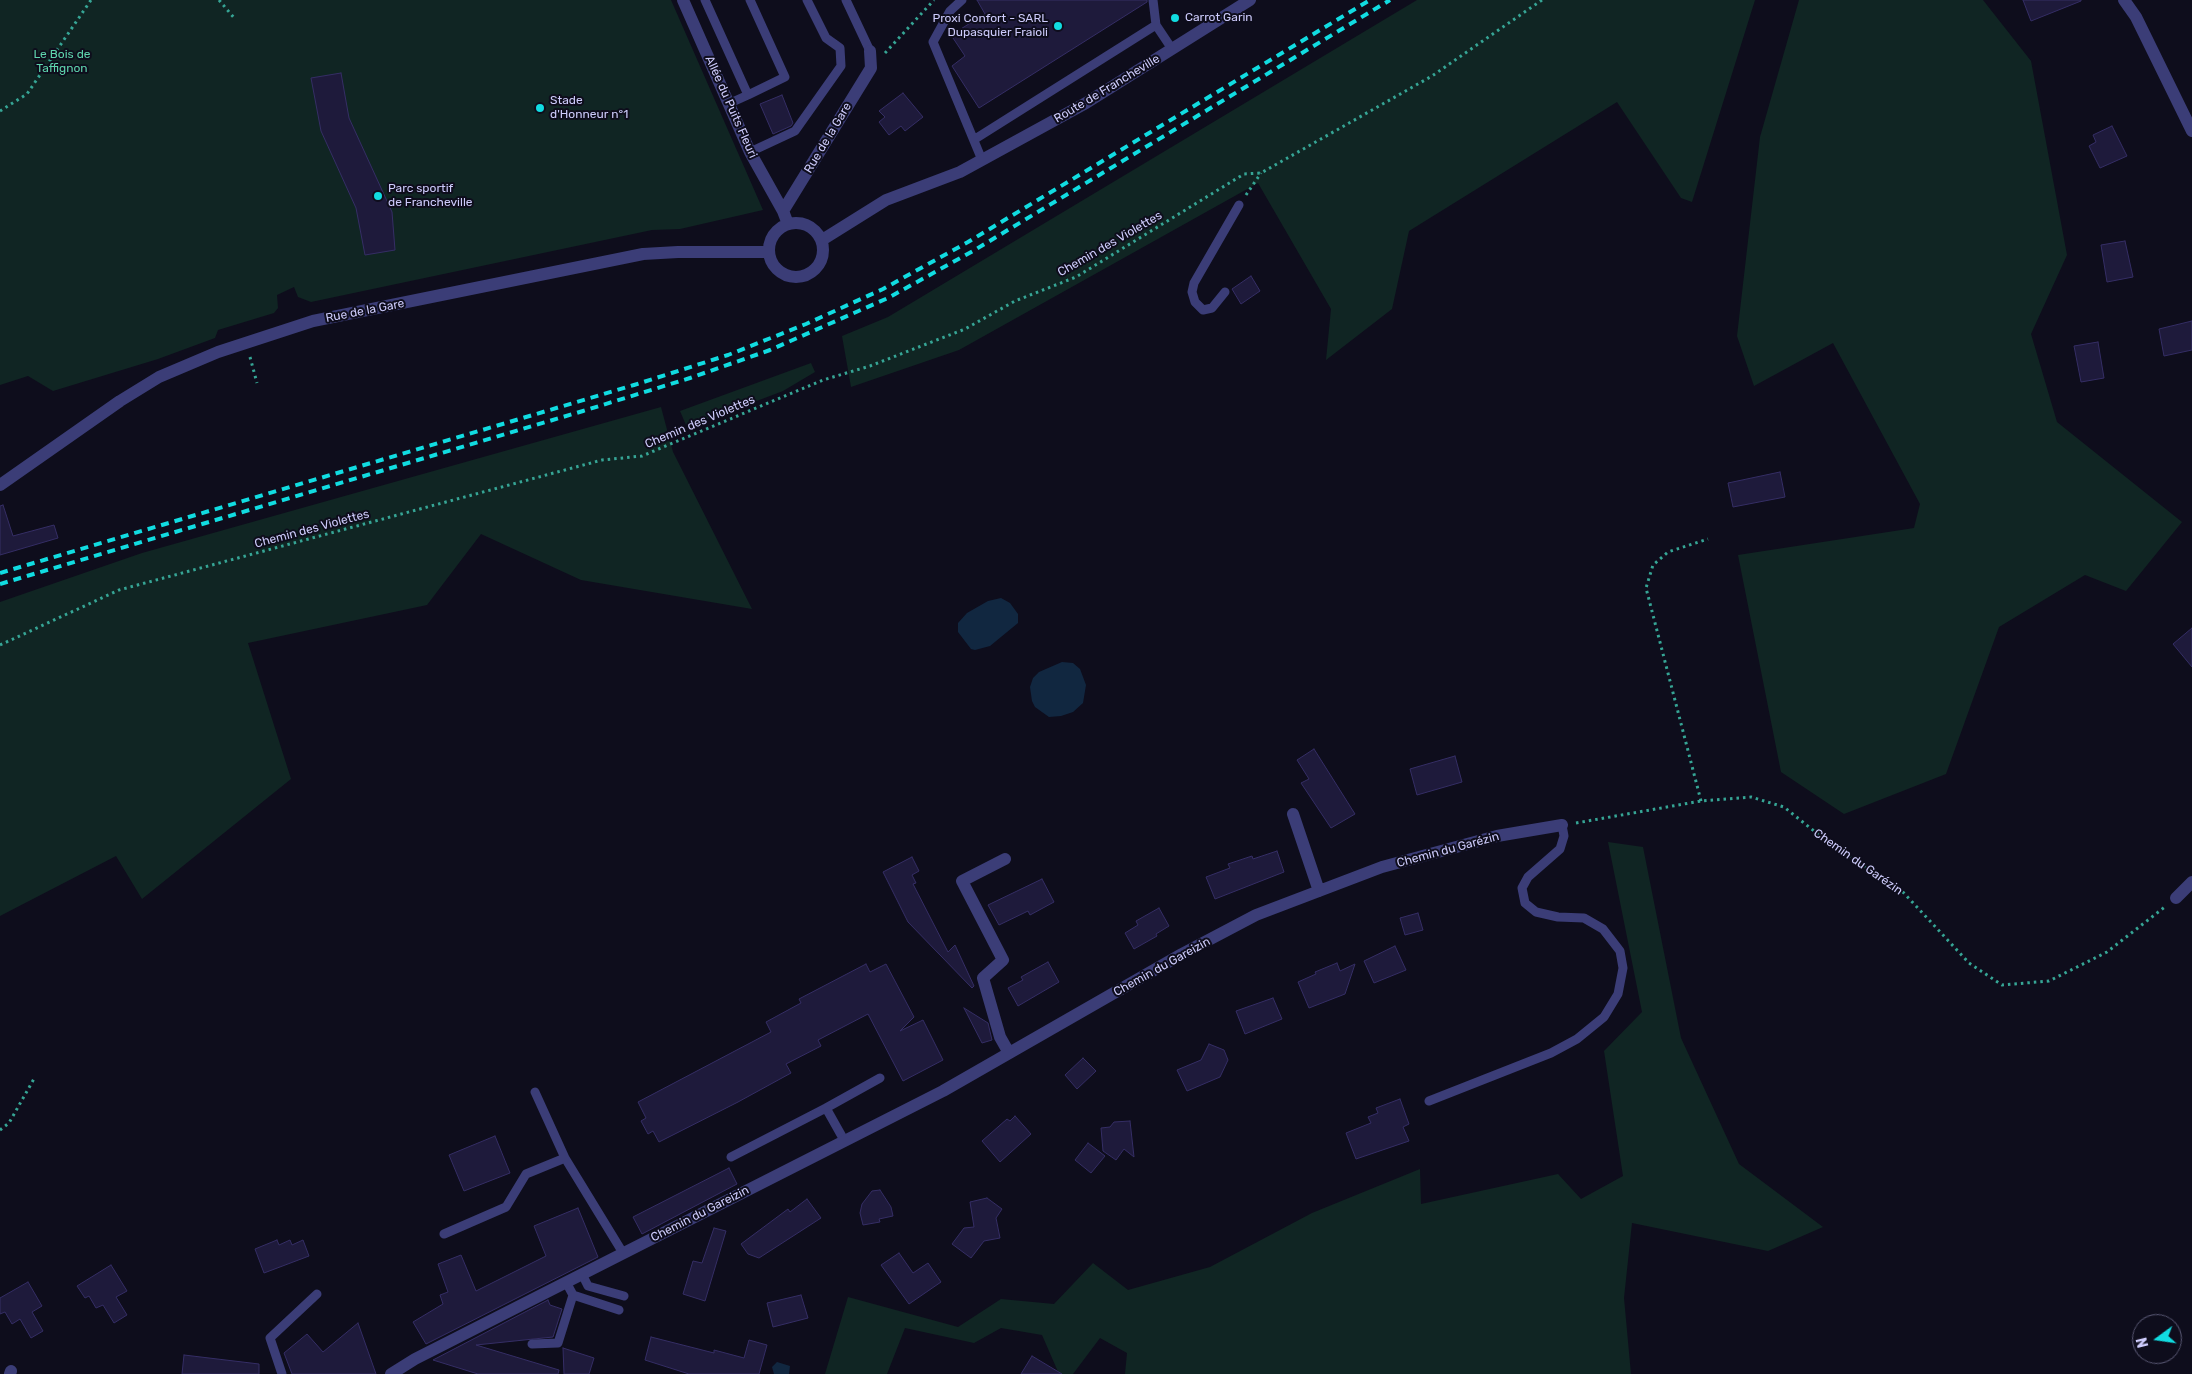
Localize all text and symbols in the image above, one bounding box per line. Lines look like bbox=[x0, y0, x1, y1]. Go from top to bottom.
place label: Carrot Garin bbox=[1185, 11, 1253, 25]
place label: Proxi Confort - SARL Dupasquier Fraioli bbox=[932, 12, 1048, 40]
marker: Carrot Garin bbox=[1169, 12, 1181, 24]
marker: Proxi Confort - SARL Dupasquier Fraioli bbox=[1052, 20, 1064, 32]
park label: Le Bois de Taffignon bbox=[33, 48, 91, 76]
street label: Route de Francheville bbox=[1052, 52, 1162, 126]
street label: Allée du Puits Fleuri bbox=[702, 54, 760, 160]
place label: Stade d'Honneur n°1 bbox=[550, 94, 628, 122]
street label: Rue de la Gare bbox=[801, 100, 855, 176]
marker: Stade d'Honneur n°1 bbox=[534, 102, 546, 114]
place label: Parc sportif de Francheville bbox=[388, 182, 473, 210]
marker: Parc sportif de Francheville bbox=[372, 190, 384, 202]
street label: Chemin des Violettes bbox=[1055, 208, 1165, 280]
street label: Rue de la Gare bbox=[324, 296, 406, 326]
street label: Chemin des Violettes bbox=[643, 392, 757, 452]
street label: Chemin des Violettes bbox=[253, 507, 371, 551]
street label: Chemin du Garézin bbox=[1811, 826, 1905, 898]
street label: Chemin du Garézin bbox=[1395, 829, 1501, 871]
street label: Chemin du Gareizin bbox=[1111, 934, 1213, 1000]
street label: Chemin du Gareizin bbox=[649, 1183, 751, 1245]
north arrow bbox=[2132, 1314, 2182, 1364]
text: N bbox=[2133, 1336, 2152, 1349]

